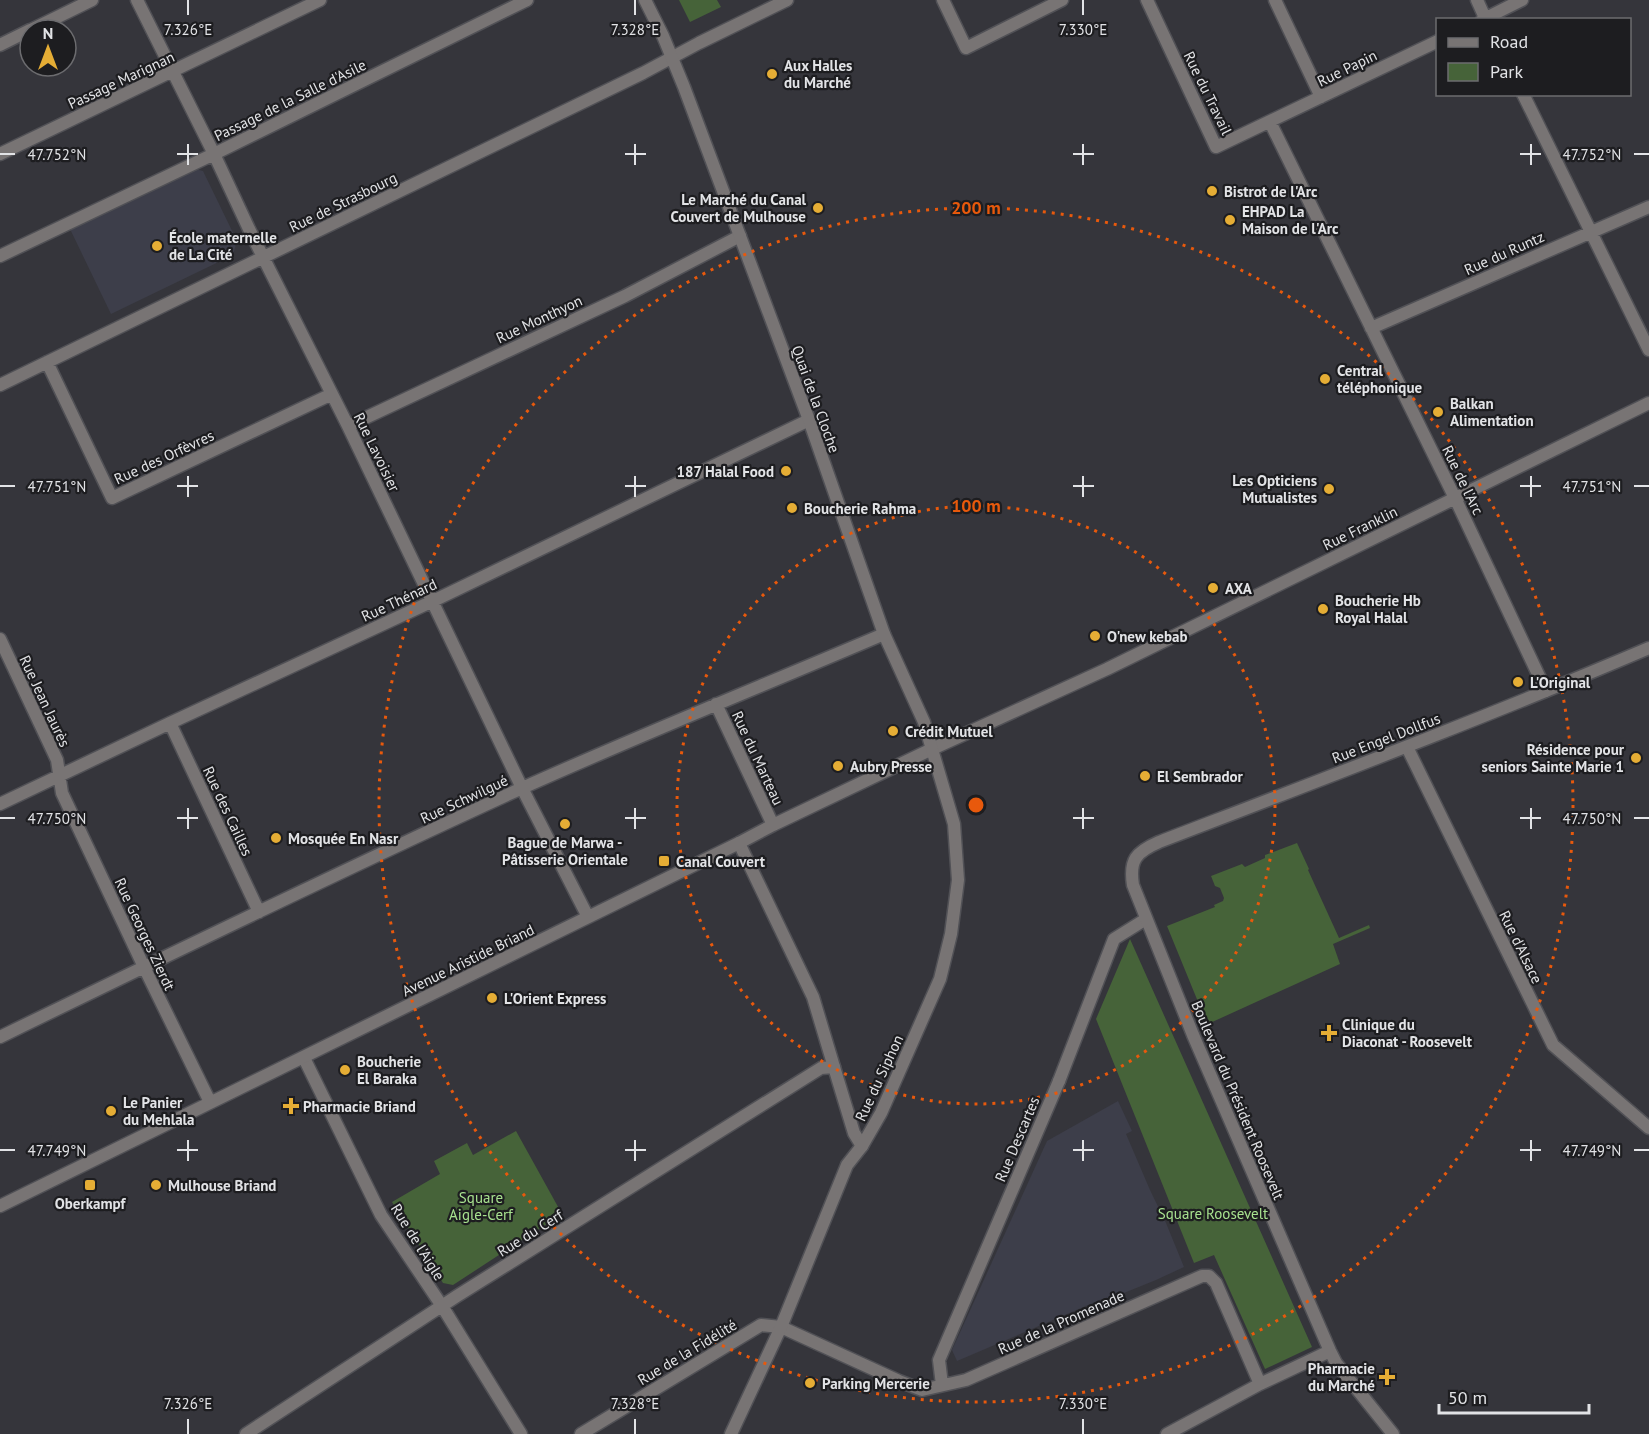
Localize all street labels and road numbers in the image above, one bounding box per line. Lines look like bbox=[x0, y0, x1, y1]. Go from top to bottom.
street label: Rue Papin bbox=[1314, 45, 1380, 91]
street label: Passage Marignan bbox=[65, 47, 177, 113]
street label: Rue du Travail bbox=[1180, 48, 1237, 138]
street label: Passage de la Salle d'Asile bbox=[211, 55, 369, 145]
street label: Rue de Strasbourg bbox=[286, 168, 400, 236]
street label: Rue du Runtz bbox=[1461, 227, 1547, 279]
street label: Rue Monthyon bbox=[493, 291, 585, 347]
street label: Quai de la Cloche bbox=[788, 343, 844, 455]
street label: Rue Lavoisier bbox=[350, 409, 404, 495]
street label: Rue des Orfèvres bbox=[111, 426, 217, 488]
street label: Rue de l'Arc bbox=[1438, 442, 1488, 518]
street label: Rue Franklin bbox=[1320, 502, 1400, 554]
street label: Rue Thénard bbox=[358, 574, 440, 626]
street label: Rue Jean Jaurès bbox=[15, 652, 75, 750]
street label: Rue du Marteau bbox=[728, 708, 788, 808]
street label: Rue Engel Dollfus bbox=[1329, 709, 1443, 767]
street label: Rue des Cailles bbox=[199, 763, 257, 859]
street label: Rue Schwilgué bbox=[417, 770, 511, 828]
street label: Rue Georges Zierdt bbox=[111, 875, 179, 993]
street label: Rue d'Alsace bbox=[1495, 907, 1547, 987]
street label: Avenue Aristide Briand bbox=[399, 920, 537, 1000]
street label: Boulevard du Président Roosevelt bbox=[1187, 998, 1289, 1202]
street label: Rue du Siphon bbox=[851, 1032, 907, 1124]
street label: Rue Descartes bbox=[991, 1093, 1043, 1185]
street label: Rue de l'Aigle bbox=[387, 1200, 449, 1284]
street label: Rue du Cerf bbox=[494, 1205, 568, 1261]
street label: Rue de la Promenade bbox=[995, 1286, 1127, 1358]
street label: Rue de la Fidélité bbox=[634, 1315, 740, 1389]

